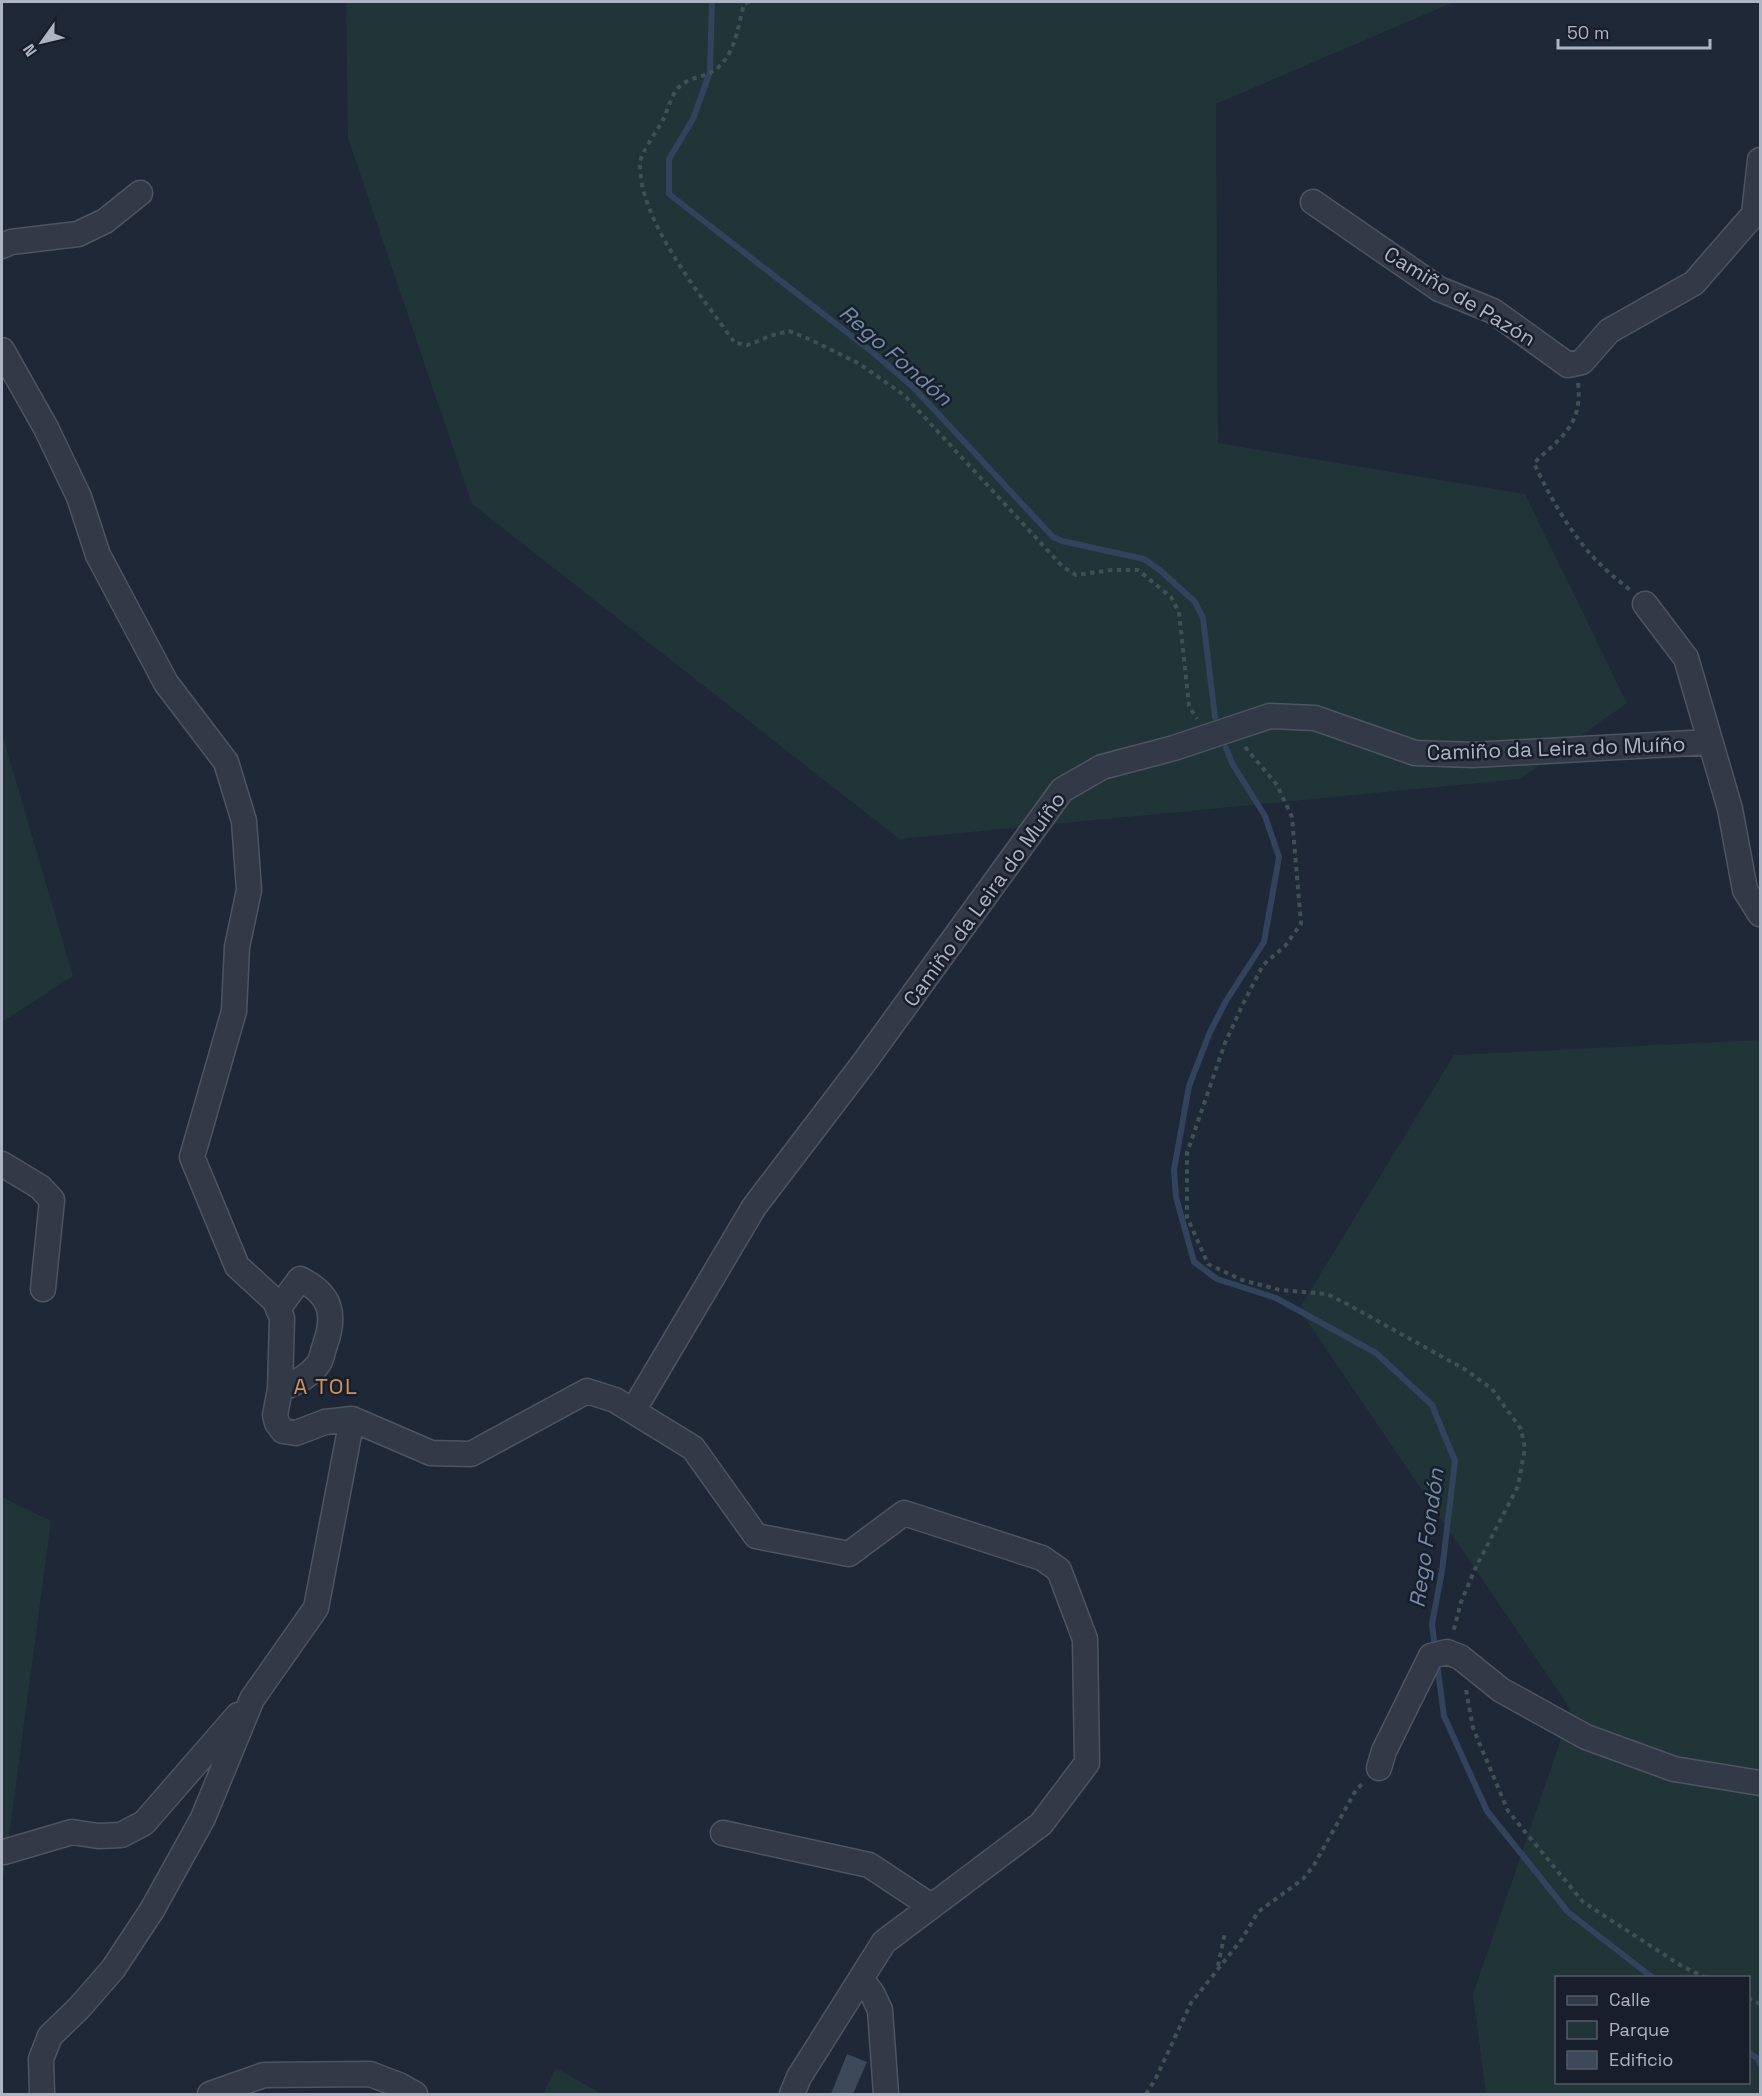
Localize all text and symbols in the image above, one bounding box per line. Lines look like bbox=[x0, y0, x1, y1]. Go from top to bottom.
north arrow bbox=[12, 12, 72, 72]
scale bar bbox=[1558, 12, 1710, 50]
text: 50 m bbox=[1567, 21, 1609, 44]
text: N bbox=[18, 40, 42, 60]
street label: Camiño de Pazón bbox=[1379, 240, 1541, 352]
water label: Rego Fondón bbox=[834, 298, 959, 412]
street label: Camiño da Leira do Muíño bbox=[1426, 730, 1686, 766]
street label: Camiño da Leira do Muíño bbox=[897, 786, 1071, 1012]
district label: A TOL bbox=[293, 1372, 359, 1400]
water label: Rego Fondón bbox=[1402, 1466, 1450, 1609]
legend bbox=[1555, 1976, 1750, 2084]
text: Calle bbox=[1609, 1988, 1650, 2011]
text: Parque bbox=[1609, 2018, 1670, 2041]
text: Edificio bbox=[1609, 2048, 1673, 2071]

